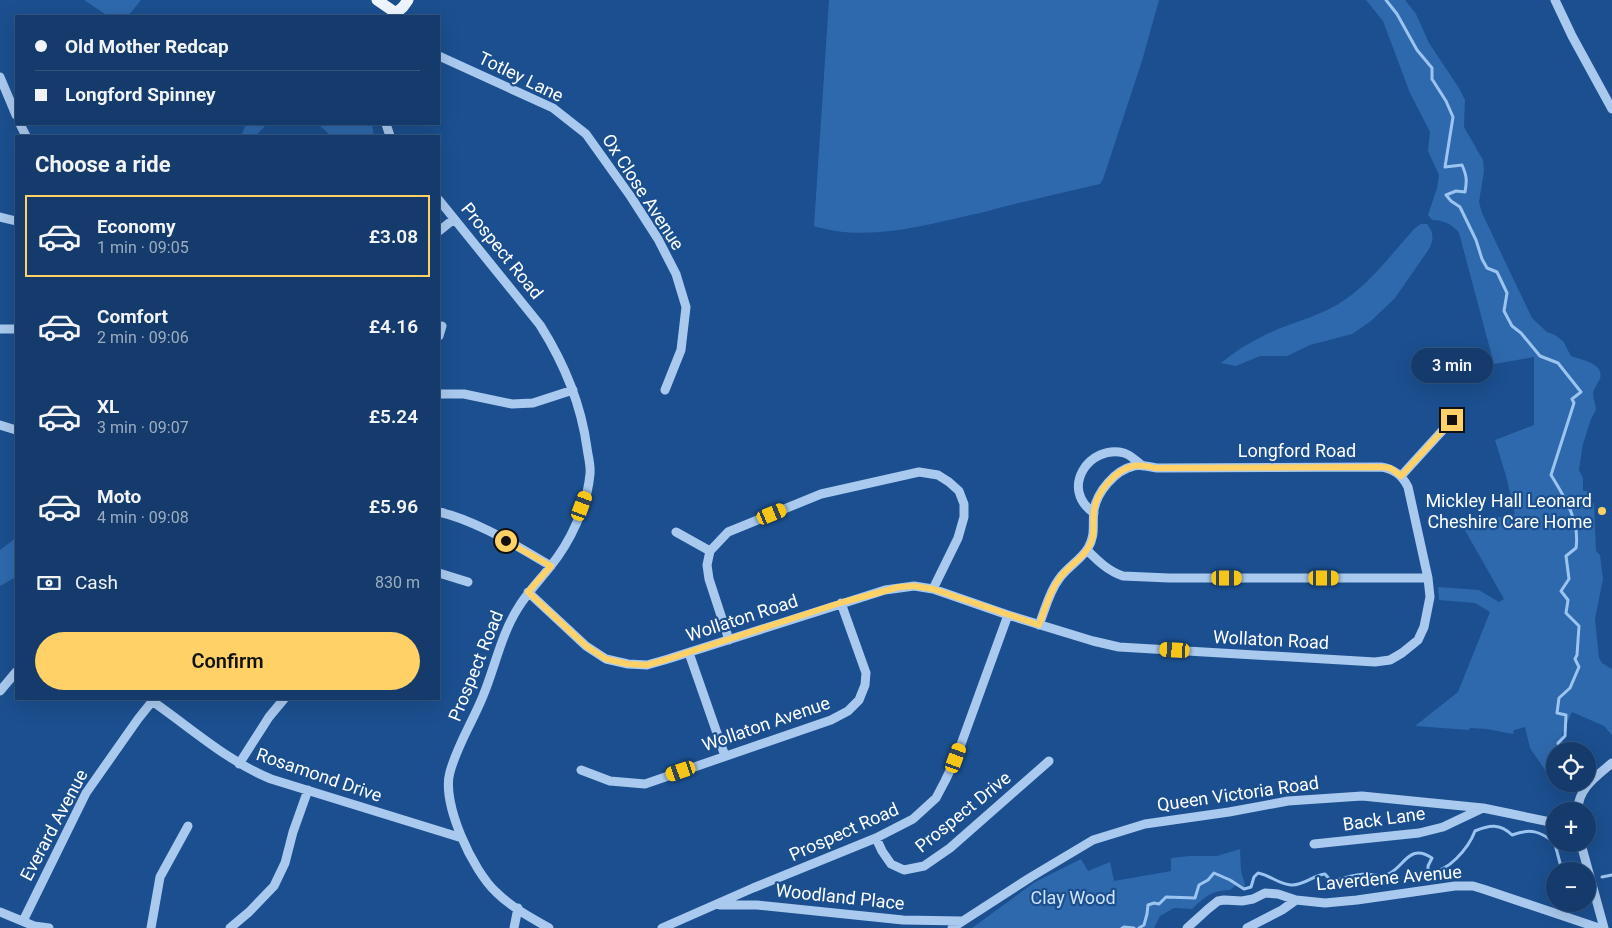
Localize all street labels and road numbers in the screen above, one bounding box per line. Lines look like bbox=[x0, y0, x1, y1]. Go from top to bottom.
street label: Totley Lane bbox=[475, 47, 567, 106]
street label: Ox Close Avenue bbox=[598, 130, 689, 254]
street label: Prospect Road bbox=[457, 198, 548, 303]
street label: Longford Road bbox=[1238, 440, 1356, 461]
street label: Wollaton Road bbox=[683, 590, 800, 645]
street label: Prospect Road bbox=[444, 607, 507, 724]
street label: Wollaton Road bbox=[1212, 626, 1330, 653]
street label: Wollaton Avenue bbox=[699, 692, 832, 755]
street label: Rosamond Drive bbox=[254, 743, 385, 806]
street label: Everard Avenue bbox=[15, 765, 92, 884]
street label: Prospect Drive bbox=[911, 767, 1015, 856]
street label: Queen Victoria Road bbox=[1156, 772, 1320, 815]
street label: Prospect Road bbox=[786, 798, 902, 865]
street label: Back Lane bbox=[1341, 802, 1426, 835]
street label: Laverdene Avenue bbox=[1315, 861, 1463, 894]
street label: Woodland Place bbox=[775, 879, 906, 914]

